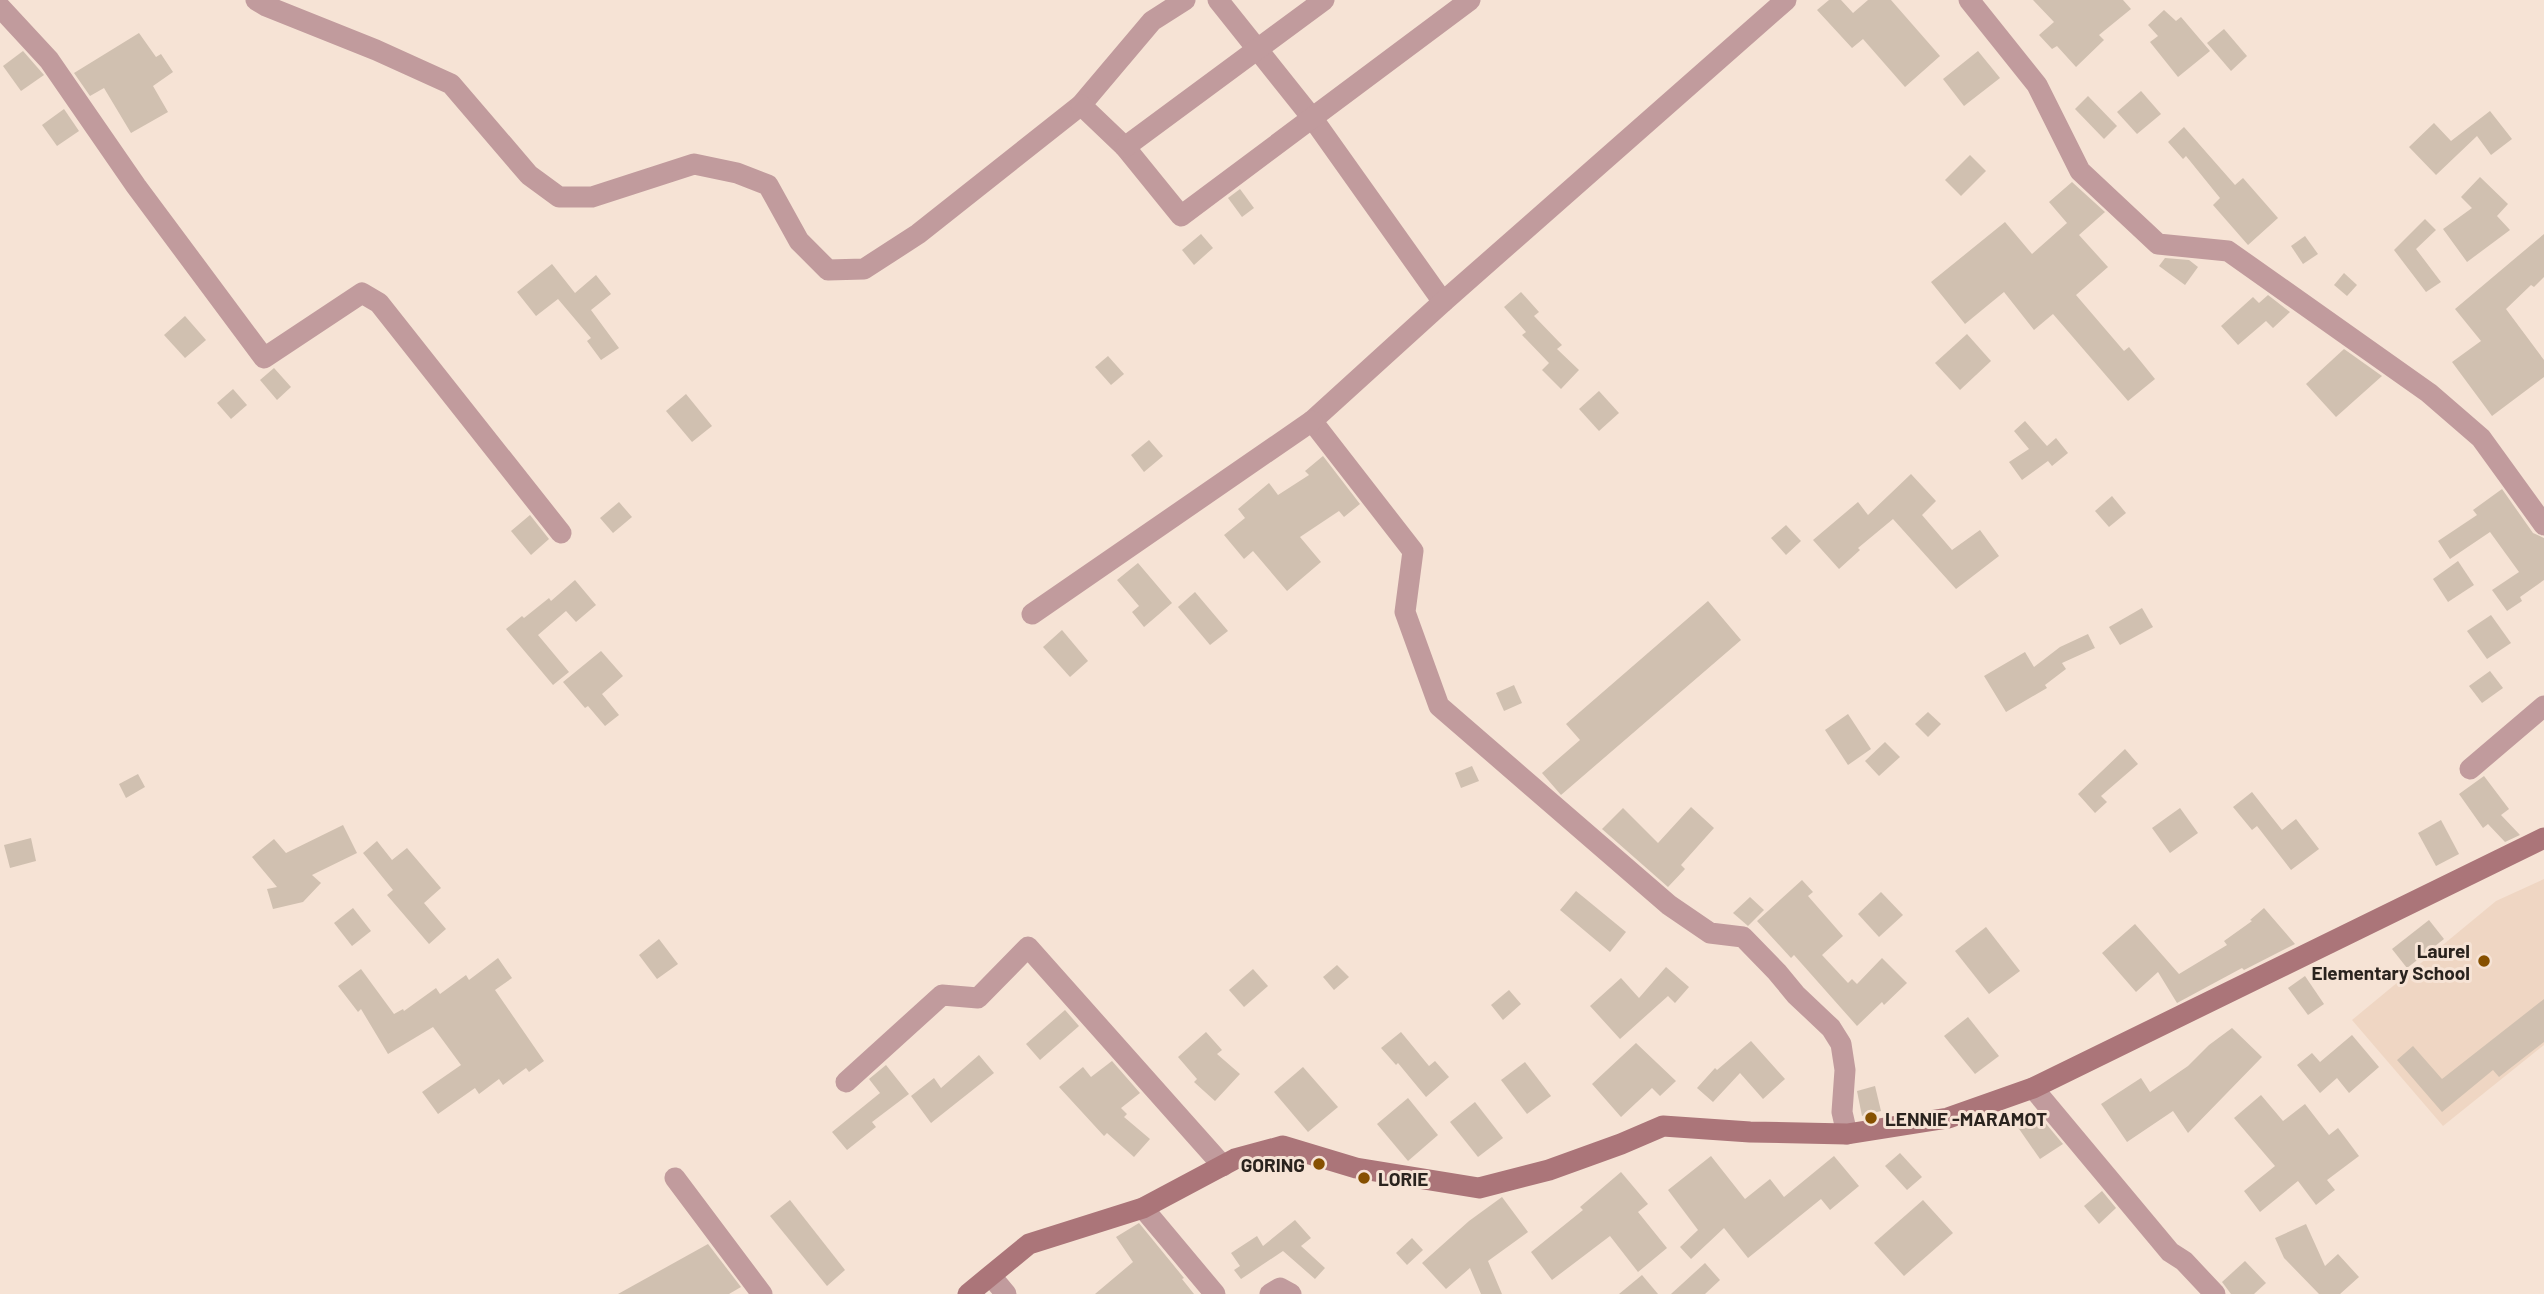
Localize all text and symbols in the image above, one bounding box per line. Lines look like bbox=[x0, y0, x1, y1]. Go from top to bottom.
place label: Laurel Elementary School bbox=[2312, 939, 2470, 984]
marker: Laurel Elementary School bbox=[2476, 953, 2492, 969]
place label: LENNIE -MARAMOT bbox=[1885, 1107, 2047, 1130]
marker: LENNIE -MARAMOT bbox=[1863, 1110, 1879, 1126]
place label: GORING bbox=[1241, 1153, 1305, 1176]
marker: GORING bbox=[1311, 1156, 1327, 1172]
place label: LORIE bbox=[1378, 1167, 1428, 1190]
marker: LORIE bbox=[1356, 1170, 1372, 1186]

